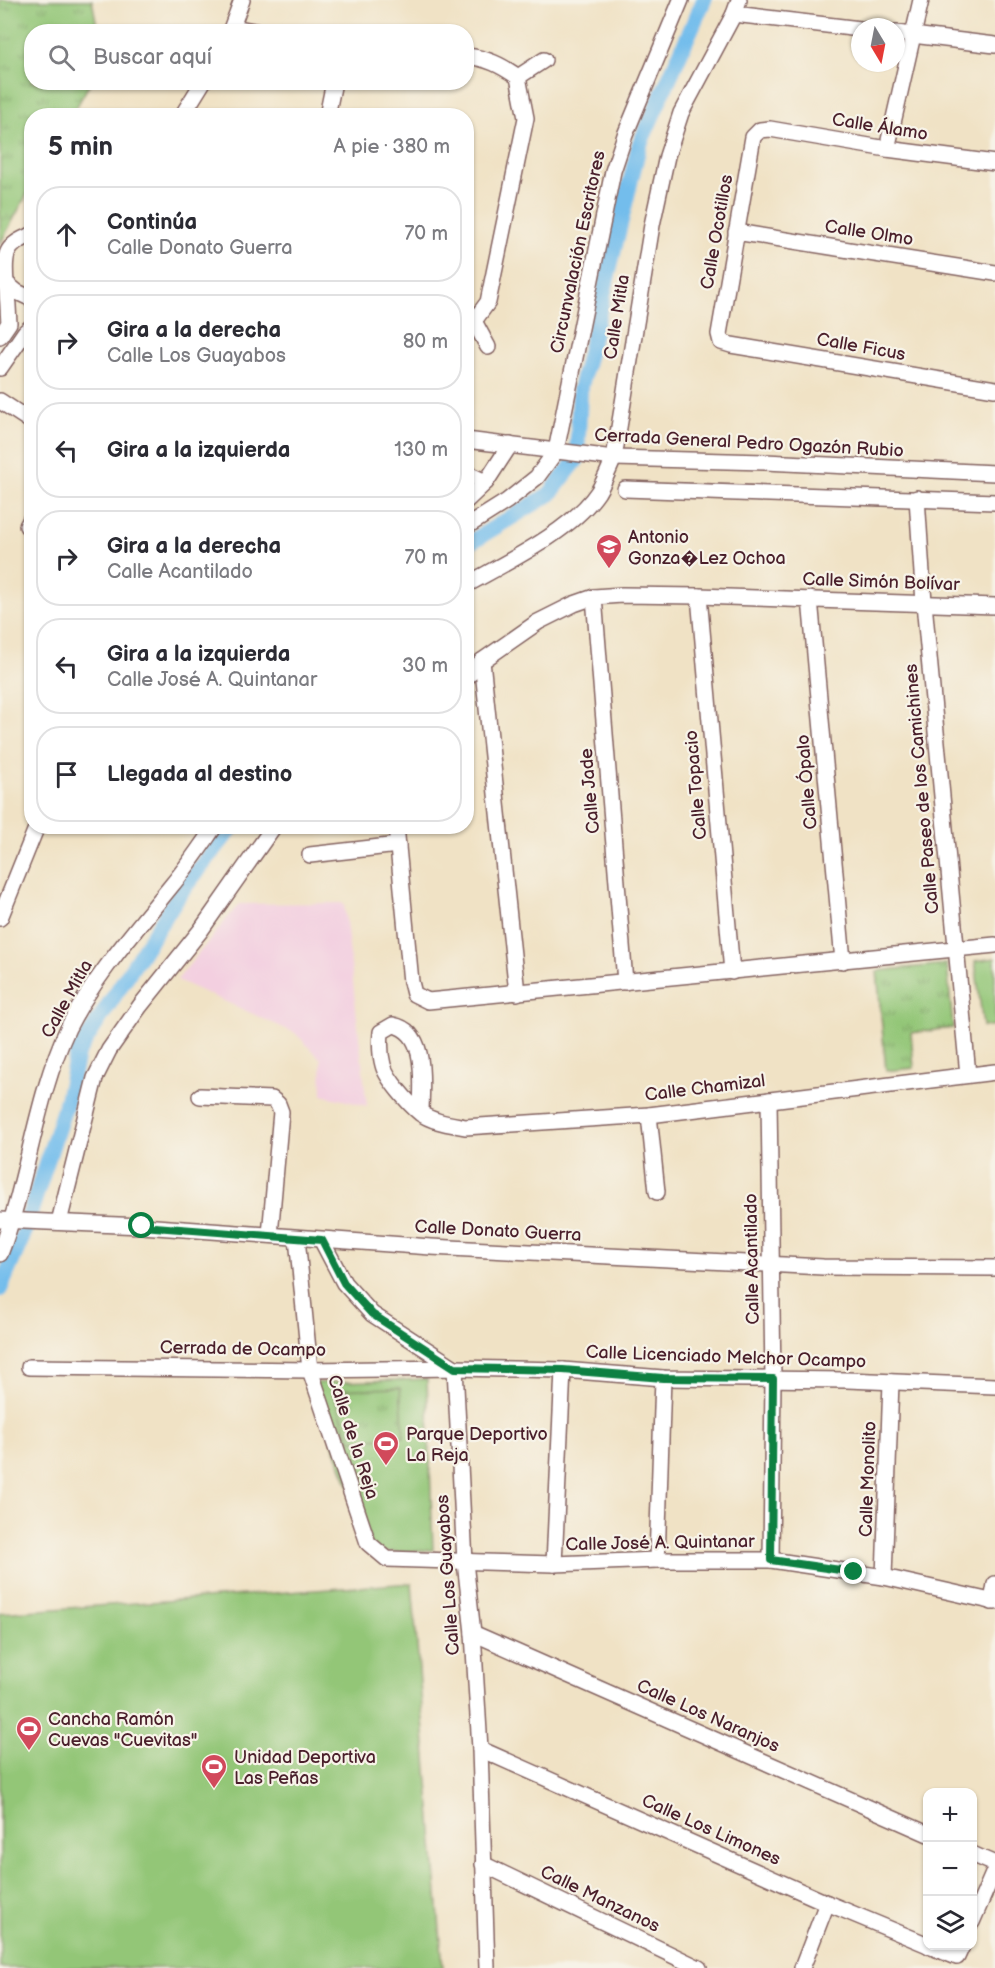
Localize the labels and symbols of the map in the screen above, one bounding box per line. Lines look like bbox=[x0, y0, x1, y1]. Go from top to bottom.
north arrow bbox=[851, 18, 905, 72]
street label: Calle Álamo bbox=[831, 107, 930, 145]
street label: Circunvalación Escritores bbox=[546, 149, 610, 355]
street label: Calle Ocotillos bbox=[697, 173, 737, 291]
street label: Calle Olmo bbox=[823, 216, 915, 250]
street label: Calle Mitla bbox=[600, 273, 634, 361]
street label: Calle Ficus bbox=[815, 329, 907, 365]
street label: Cerrada General Pedro Ogazón Rubio bbox=[594, 424, 904, 462]
place label: Antonio Gonza�Lez Ochoa bbox=[628, 527, 786, 569]
school or university icon: Antonio Gonza�Lez Ochoa bbox=[594, 532, 624, 570]
street label: Calle Simón Bolívar bbox=[802, 569, 960, 595]
street label: Calle Paseo de los Camichines bbox=[901, 663, 943, 915]
street label: Calle Topacio bbox=[681, 729, 711, 841]
street label: Calle Ópalo bbox=[790, 734, 822, 830]
street label: Calle Jade bbox=[576, 747, 604, 835]
street label: Calle Mitla bbox=[37, 956, 97, 1042]
street label: Calle Chamizal bbox=[644, 1070, 766, 1106]
street label: Calle Acantilado bbox=[740, 1193, 764, 1325]
route start bbox=[128, 1212, 154, 1238]
street label: Calle Donato Guerra bbox=[414, 1216, 582, 1246]
street label: Cerrada de Ocampo bbox=[160, 1337, 326, 1361]
street label: Calle Licenciado Melchor Ocampo bbox=[585, 1342, 867, 1372]
street label: Calle de la Reja bbox=[323, 1372, 383, 1502]
street label: Calle Monolito bbox=[855, 1421, 881, 1537]
place label: Parque Deportivo La Reja bbox=[406, 1424, 548, 1466]
sports icon: Parque Deportivo La Reja bbox=[371, 1429, 401, 1467]
street label: Calle Los Guayabos bbox=[432, 1494, 464, 1656]
street label: Calle José A. Quintanar bbox=[565, 1531, 755, 1555]
route end bbox=[840, 1558, 866, 1584]
street label: Calle Los Naranjos bbox=[633, 1675, 783, 1757]
place label: Cancha Ramón Cuevas "Cuevitas" bbox=[48, 1709, 198, 1751]
sports icon: Cancha Ramón Cuevas "Cuevitas" bbox=[14, 1714, 44, 1752]
place label: Unidad Deportiva Las Peñas bbox=[234, 1747, 376, 1789]
sports icon: Unidad Deportiva Las Peñas bbox=[199, 1752, 229, 1790]
street label: Calle Los Limones bbox=[638, 1790, 784, 1870]
street label: Calle Manzanos bbox=[537, 1861, 663, 1937]

